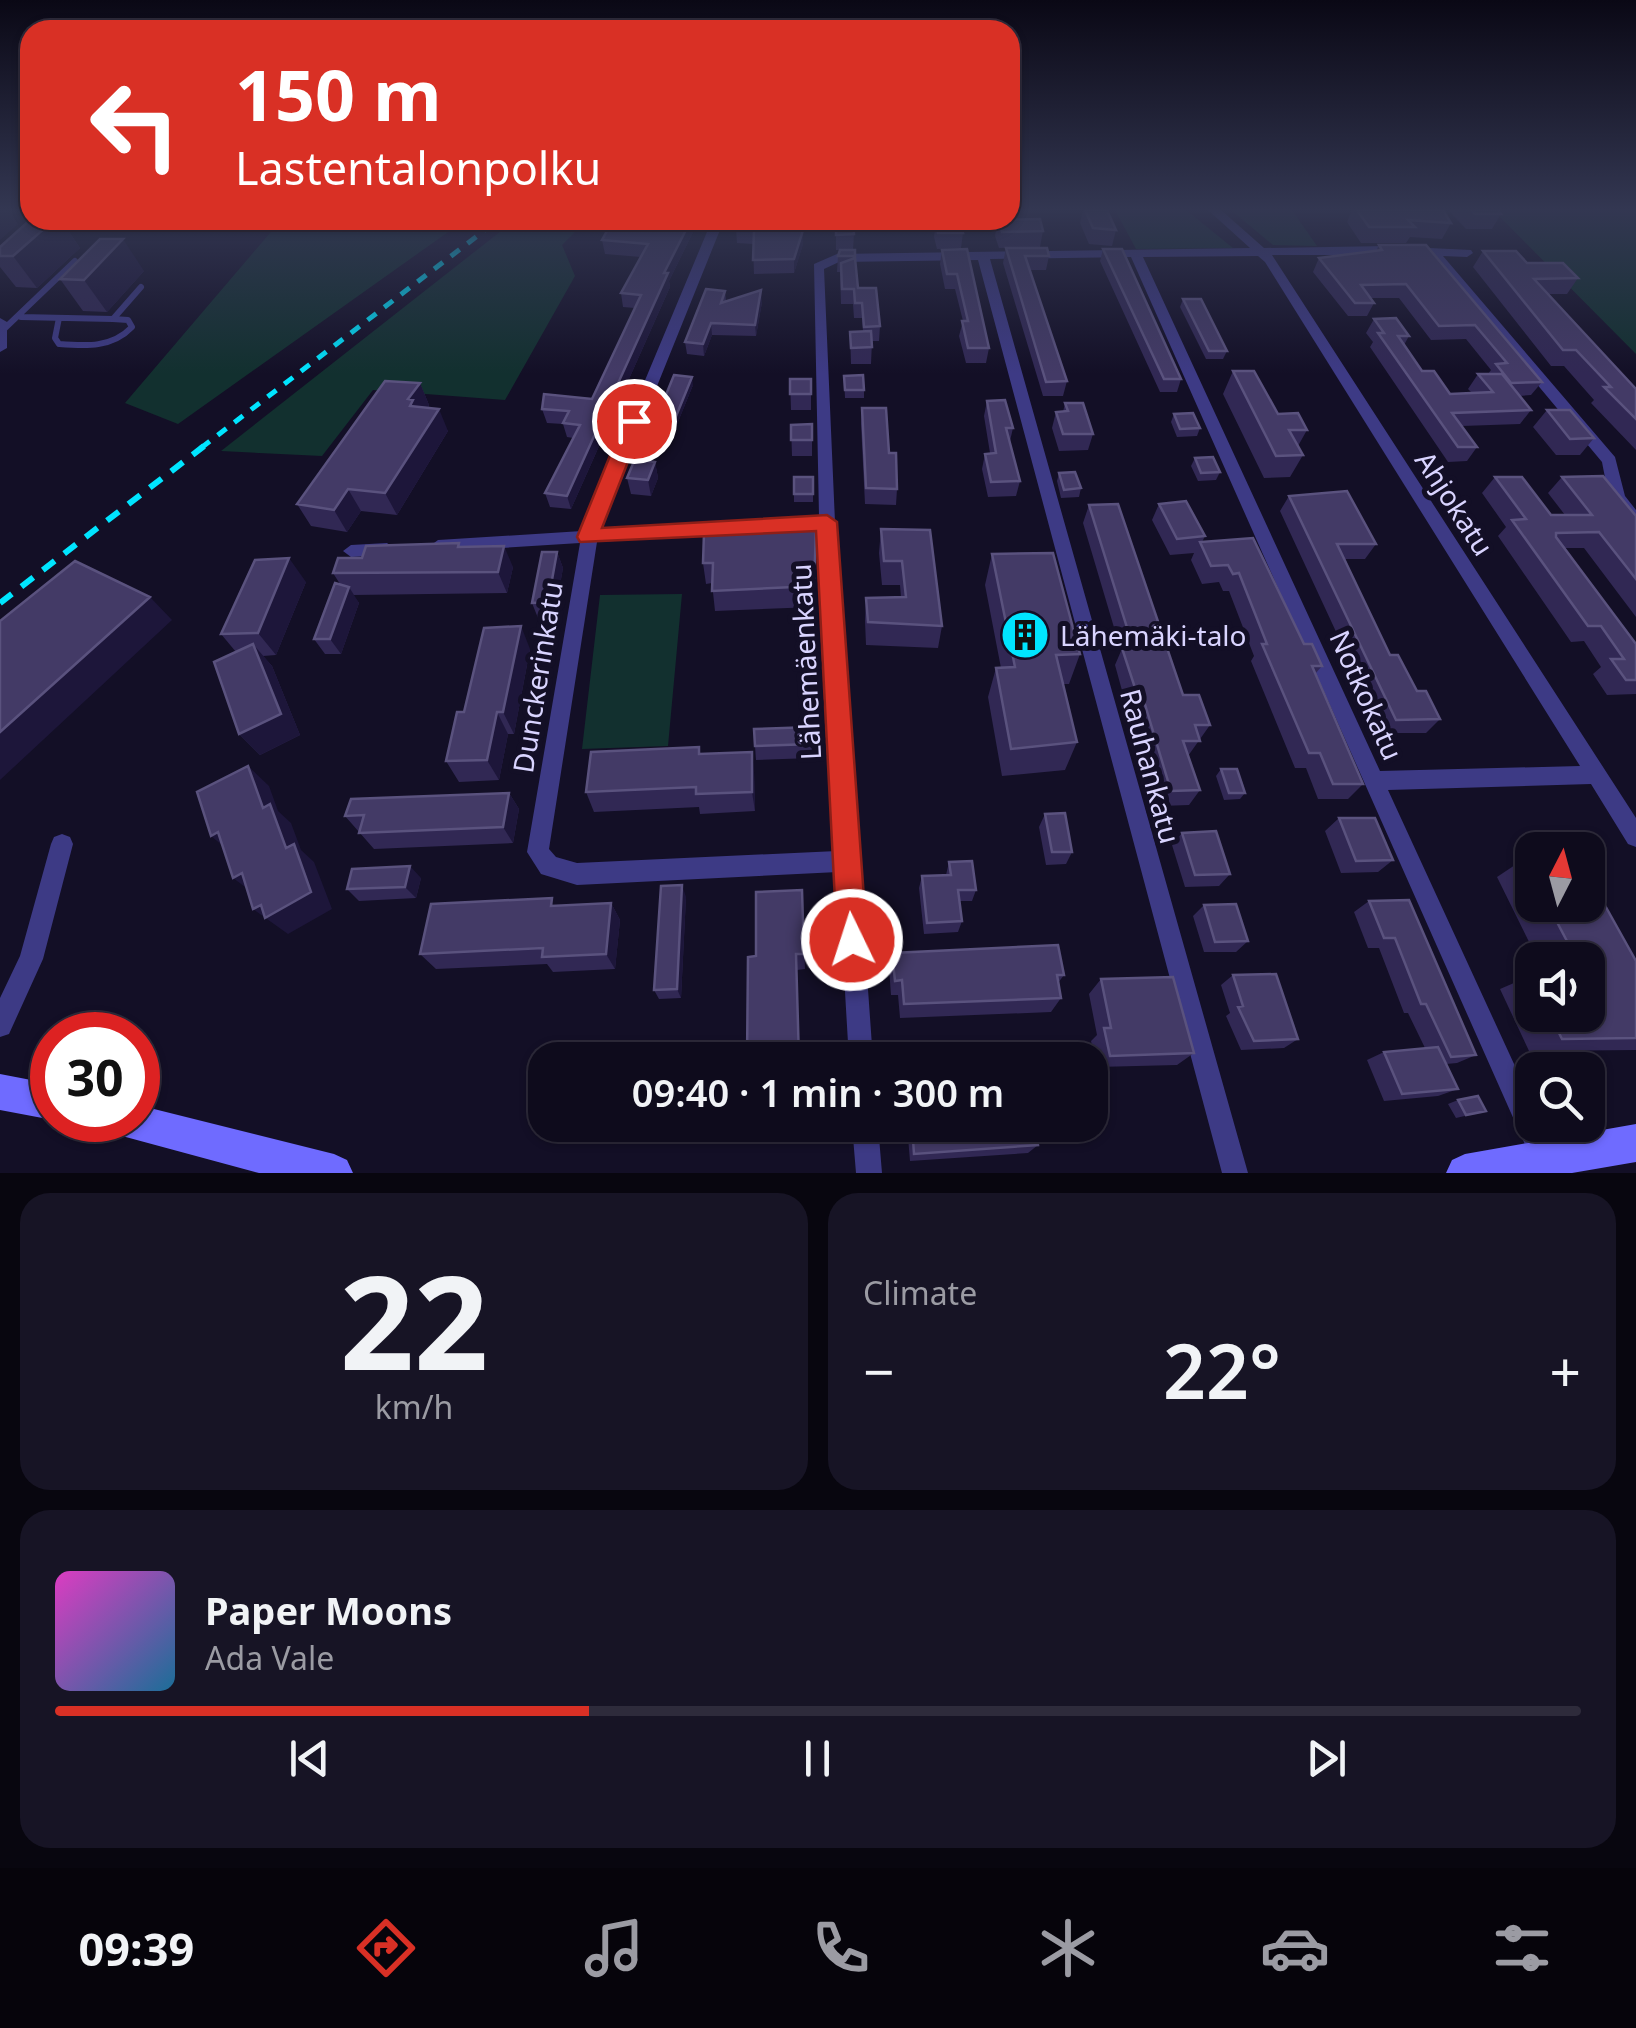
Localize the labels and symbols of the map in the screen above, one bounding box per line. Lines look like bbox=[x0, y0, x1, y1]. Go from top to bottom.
pin bbox=[592, 379, 677, 464]
street label: Ahjokatu bbox=[1407, 443, 1503, 563]
street label: Lähemäenkatu bbox=[781, 563, 829, 761]
street label: Dunckerinkatu bbox=[503, 579, 571, 775]
building icon: Lähemäki-talo bbox=[999, 609, 1051, 661]
place label: Lähemäki-talo bbox=[1060, 616, 1247, 654]
street label: Notkokatu bbox=[1322, 624, 1412, 766]
street label: Rauhankatu bbox=[1112, 684, 1190, 848]
north arrow bbox=[1515, 832, 1605, 922]
position arrow bbox=[800, 888, 904, 992]
speed limit sign: 30 bbox=[30, 1012, 160, 1142]

